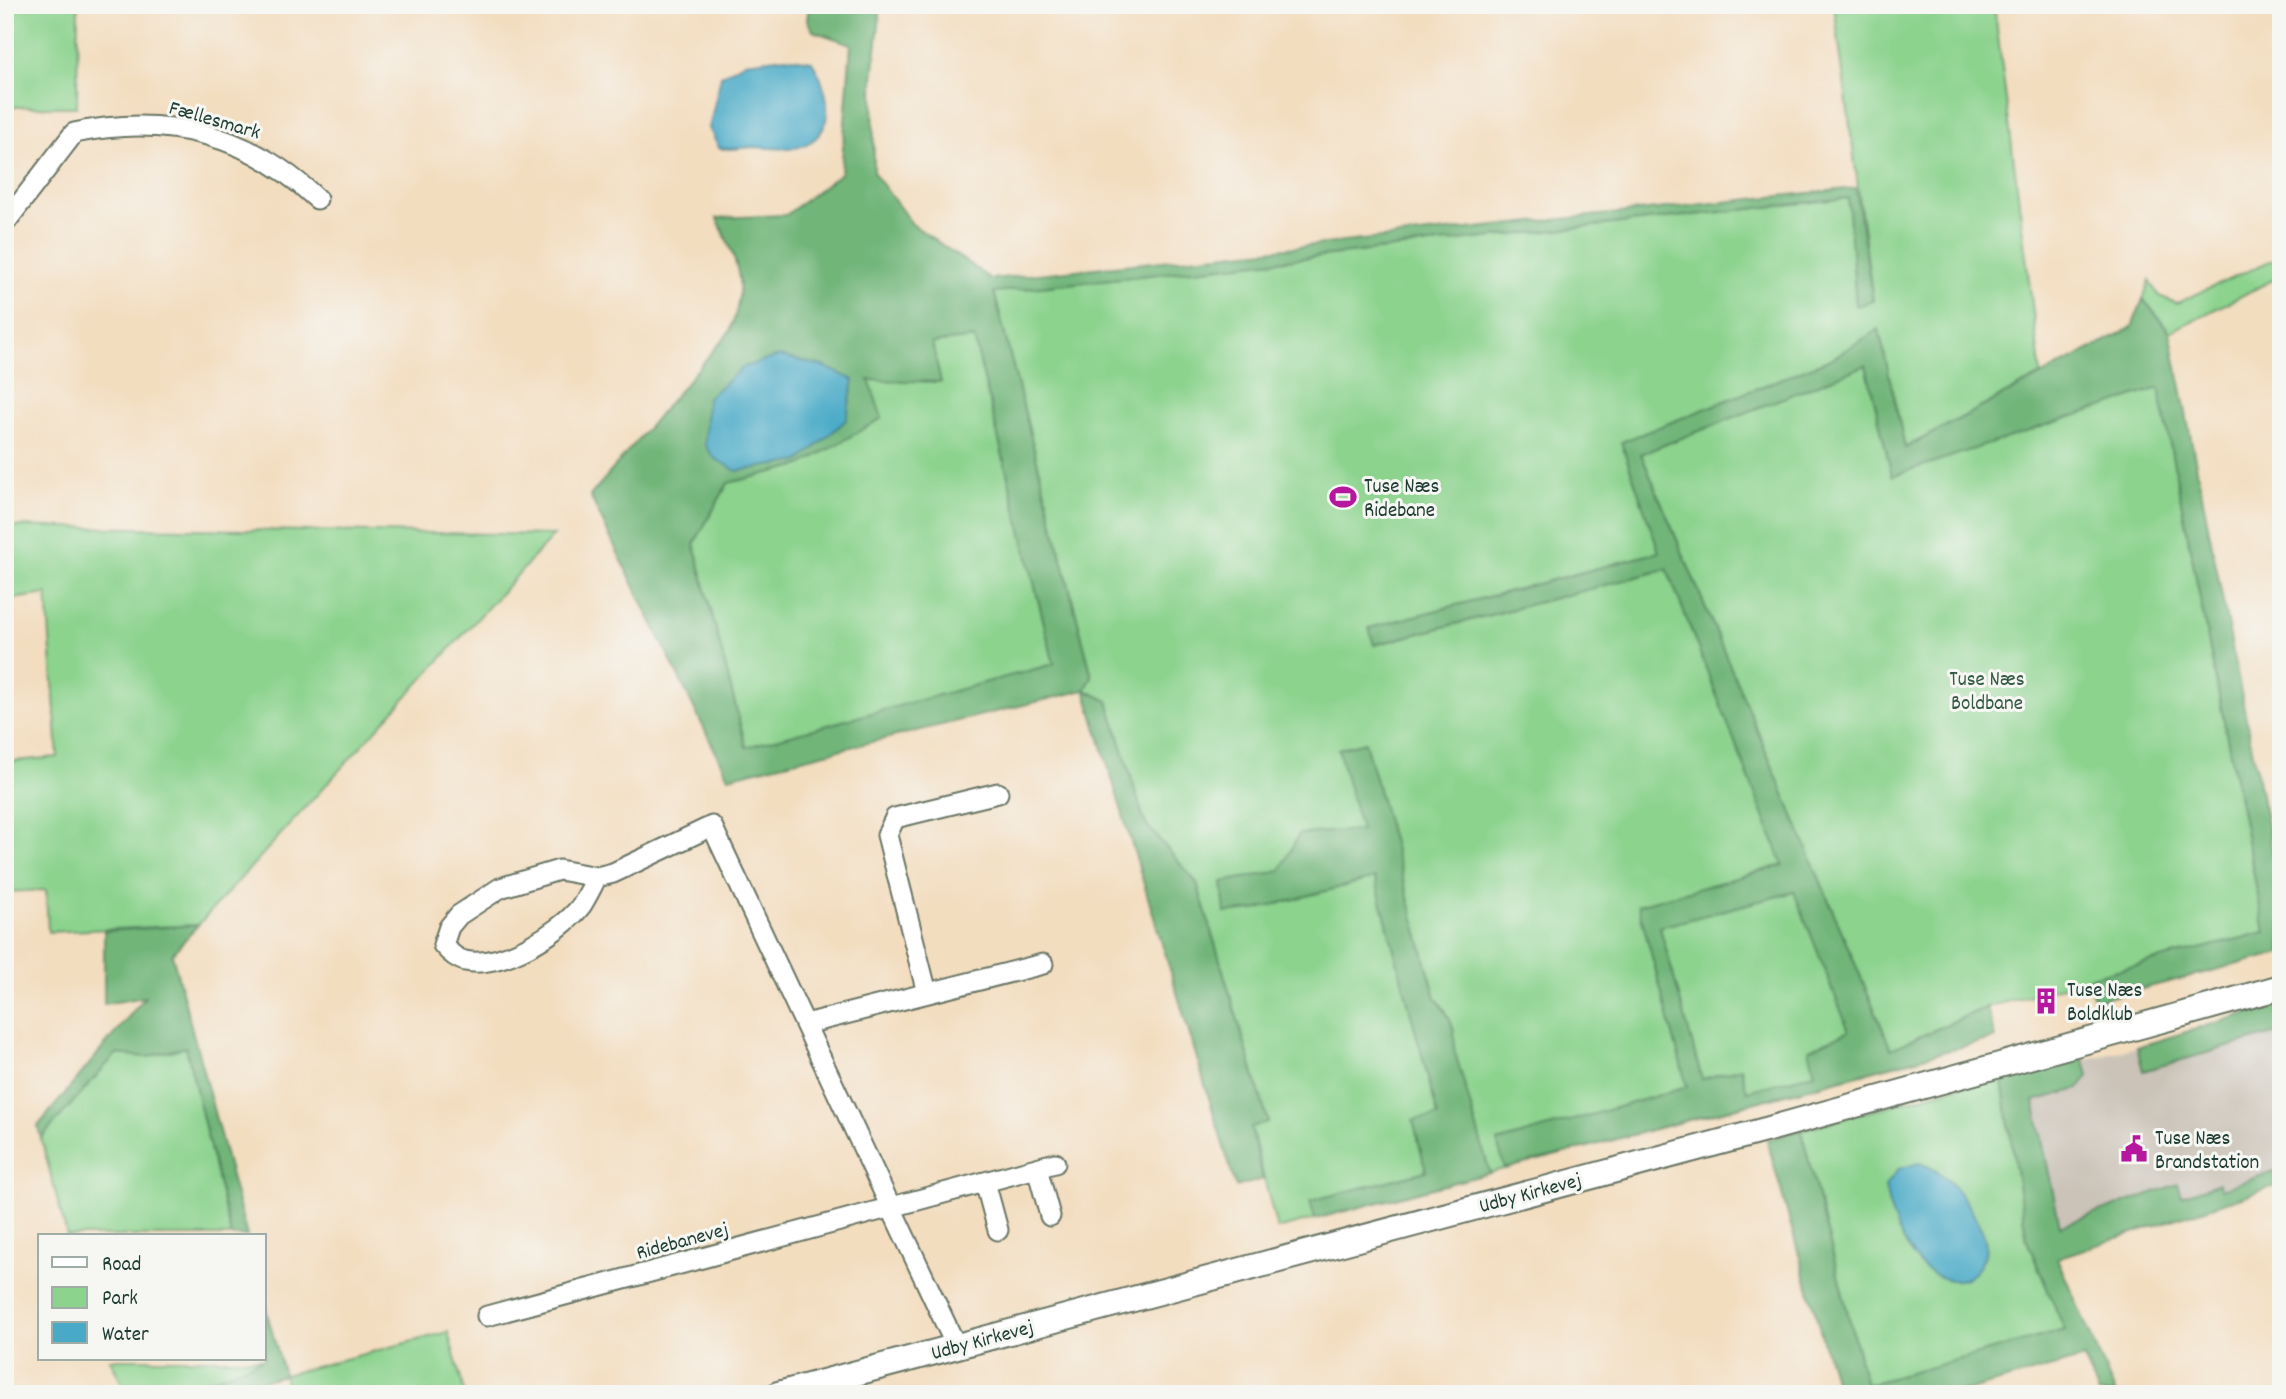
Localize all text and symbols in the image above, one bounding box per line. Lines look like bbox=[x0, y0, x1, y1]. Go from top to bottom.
street label: Fællesmark bbox=[165, 95, 263, 149]
place label: Tuse Næs Ridebane bbox=[1364, 473, 1439, 527]
sports icon: Tuse Næs Ridebane bbox=[1328, 482, 1358, 512]
park label: Tuse Næs Boldbane bbox=[1949, 666, 2025, 720]
place label: Tuse Næs Boldklub bbox=[2067, 977, 2142, 1031]
building icon: Tuse Næs Boldklub bbox=[2031, 986, 2061, 1016]
place label: Tuse Næs Brandstation bbox=[2155, 1125, 2259, 1179]
public building icon: Tuse Næs Brandstation bbox=[2119, 1134, 2149, 1164]
street label: Udby Kirkevej bbox=[1476, 1167, 1585, 1223]
street label: Ridebanevej bbox=[633, 1216, 732, 1270]
legend bbox=[38, 1234, 266, 1360]
text: Road bbox=[102, 1251, 141, 1281]
text: Park bbox=[102, 1285, 138, 1315]
street label: Udby Kirkevej bbox=[928, 1314, 1037, 1370]
text: Water bbox=[102, 1321, 149, 1351]

